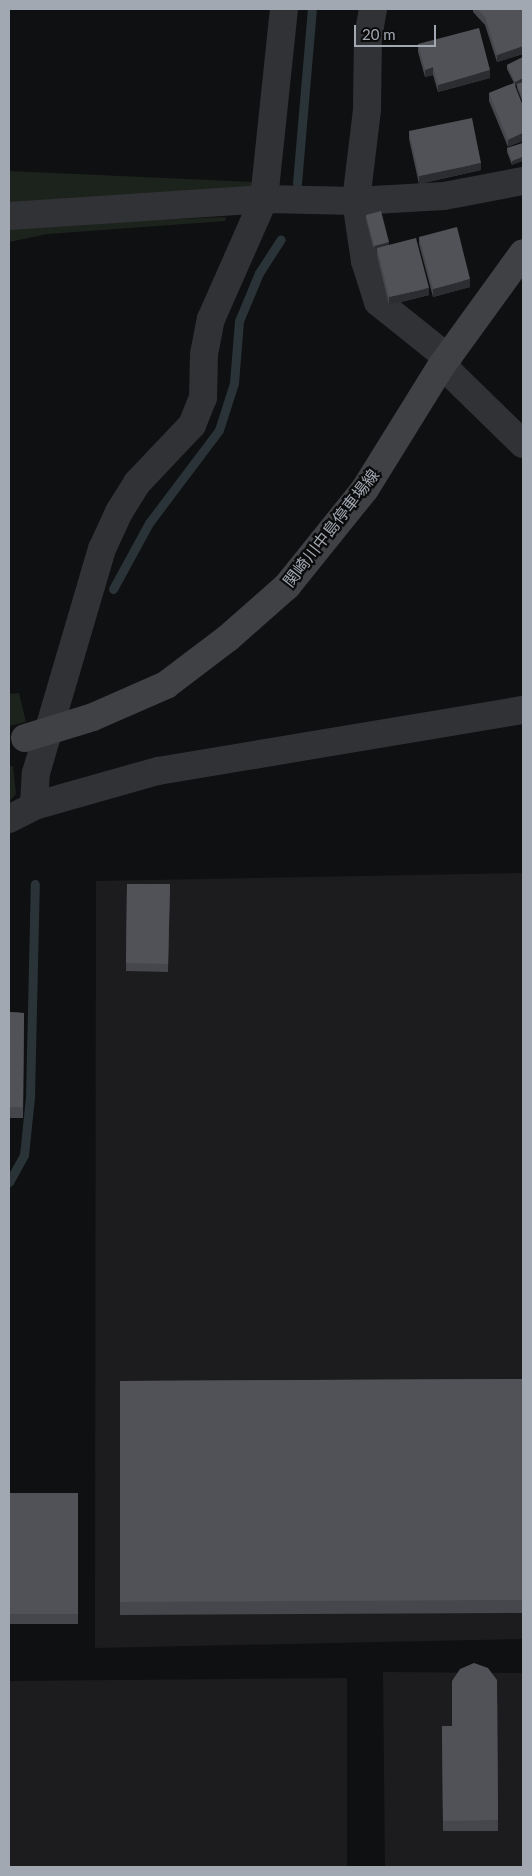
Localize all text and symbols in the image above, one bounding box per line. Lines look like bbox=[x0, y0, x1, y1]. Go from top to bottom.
scale bar bbox=[357, 15, 440, 47]
text: 20 m bbox=[362, 25, 396, 43]
street label: 関崎川中島停車場線 bbox=[279, 465, 383, 591]

